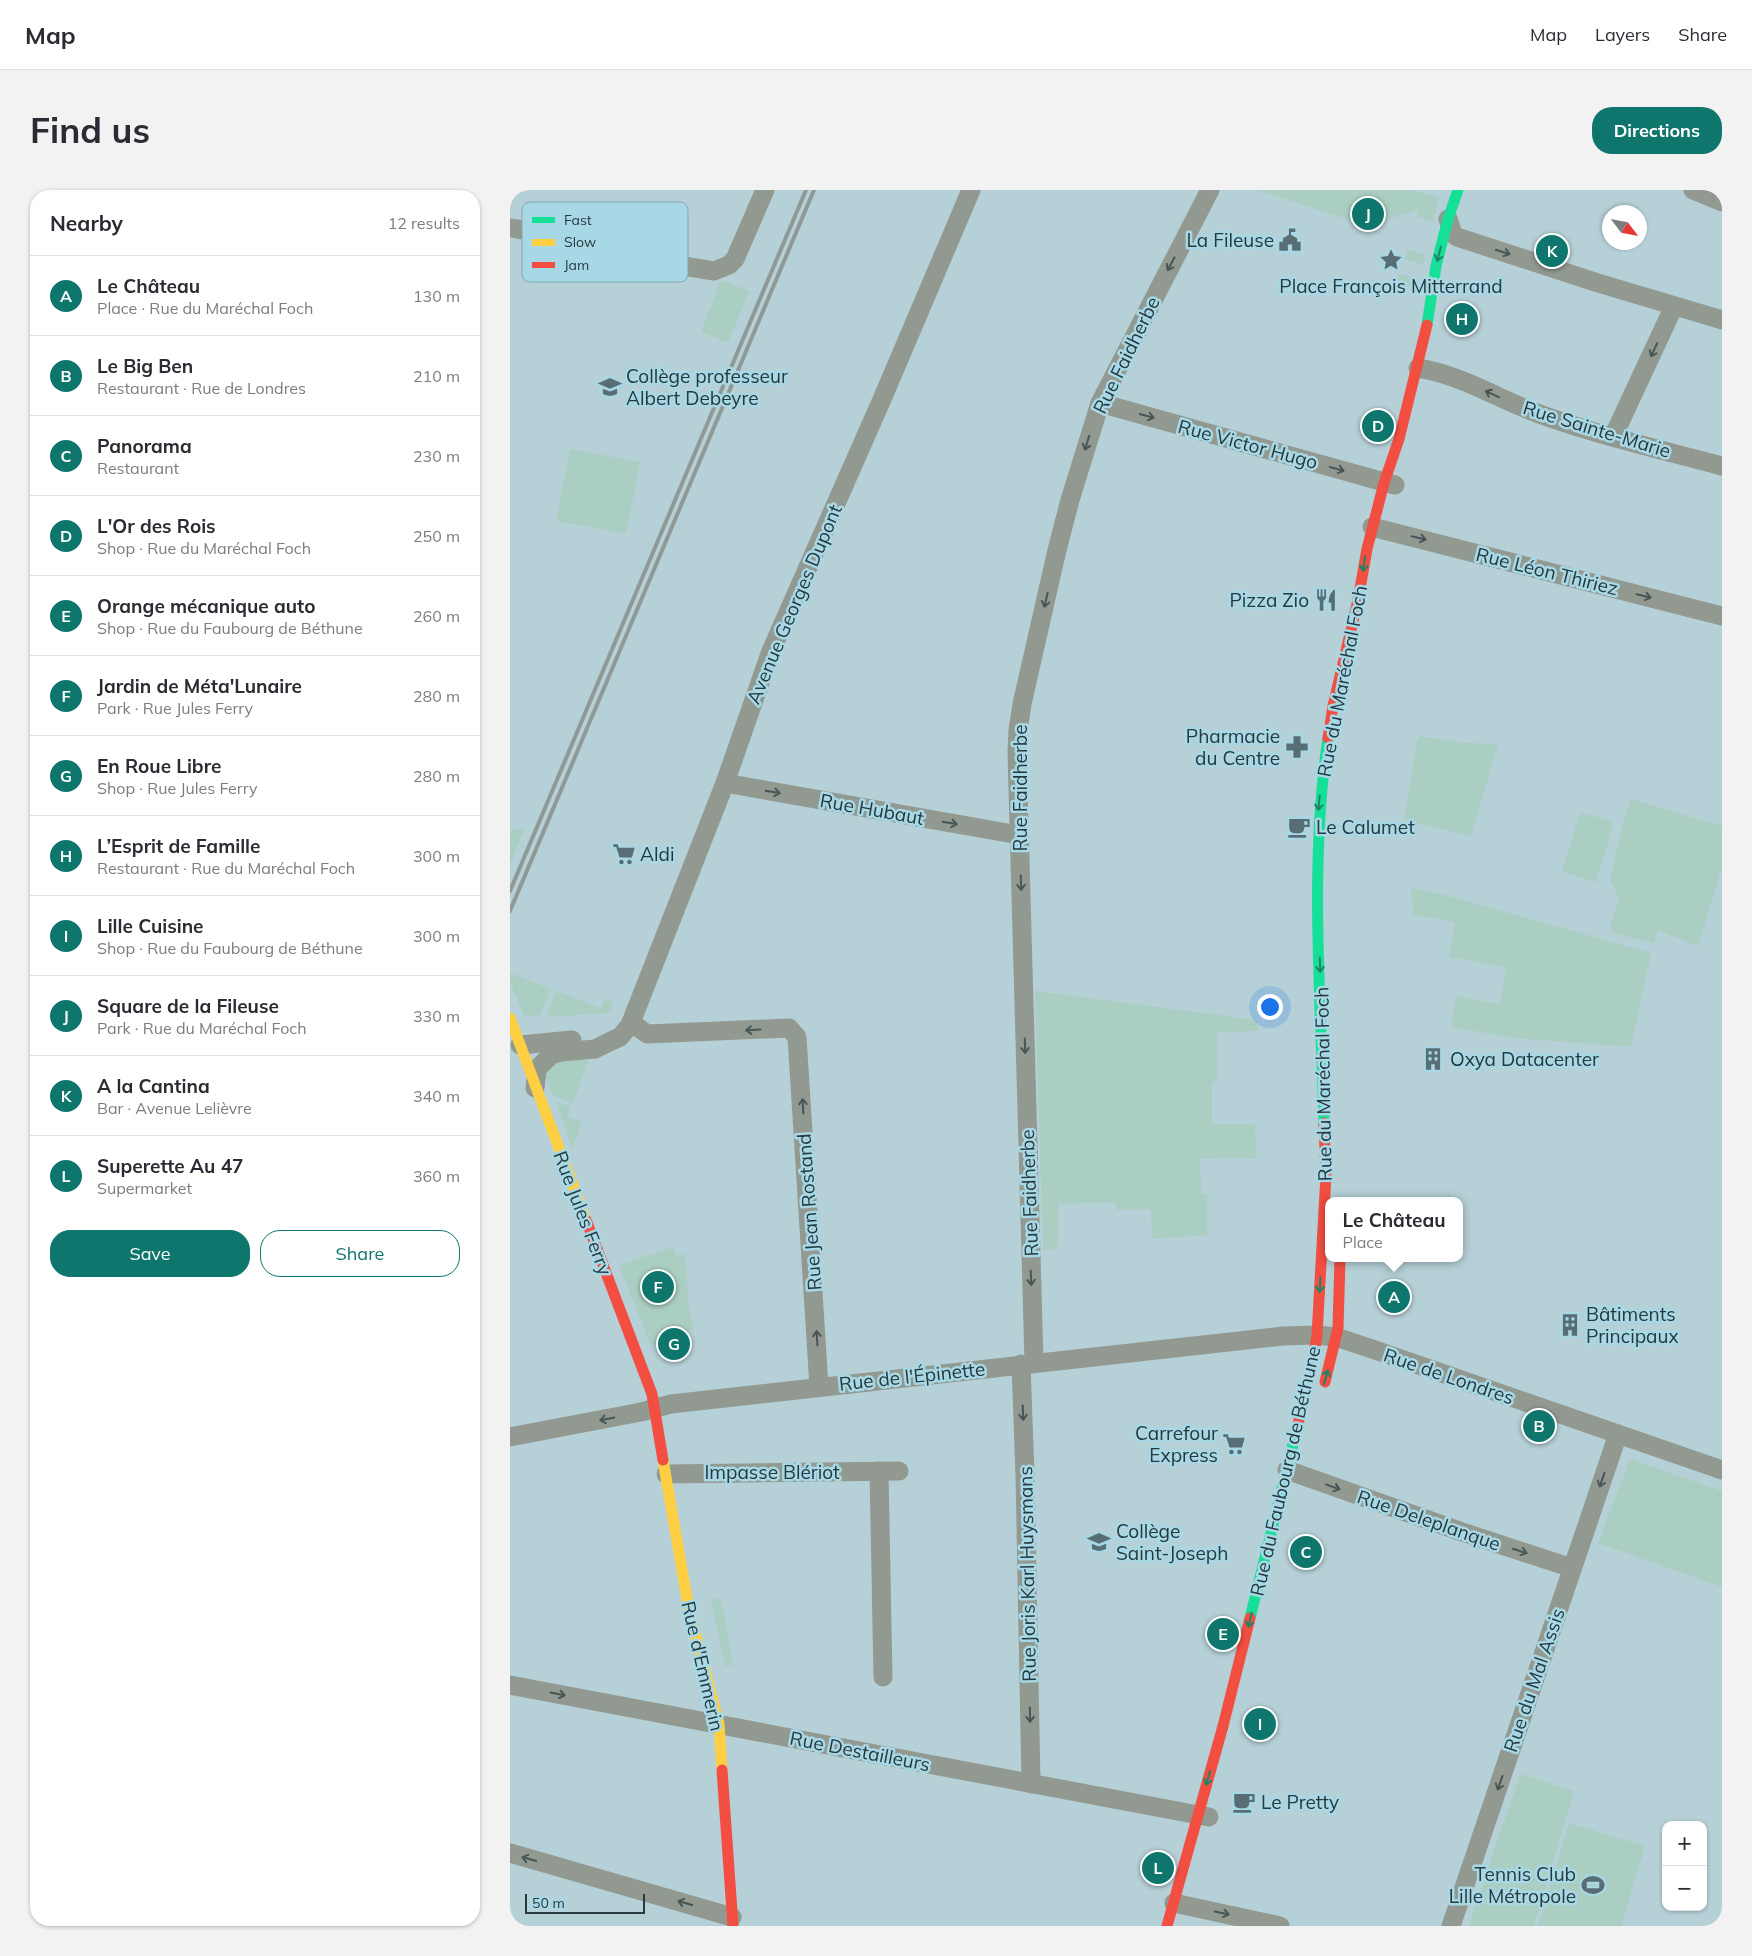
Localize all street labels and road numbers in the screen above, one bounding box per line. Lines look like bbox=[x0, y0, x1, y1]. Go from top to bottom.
street label: Rue Faidherbe bbox=[1087, 293, 1165, 417]
street label: Rue Sainte-Marie bbox=[1520, 395, 1674, 463]
street label: Rue Victor Hugo bbox=[1175, 414, 1321, 474]
street label: Avenue Georges Dupont bbox=[741, 500, 847, 707]
street label: Rue Léon Thiriez bbox=[1473, 542, 1621, 600]
street label: Rue du Maréchal Foch bbox=[1312, 583, 1372, 779]
street label: Rue Faidherbe bbox=[1008, 724, 1032, 852]
street label: Rue Hubaut bbox=[818, 788, 926, 830]
street label: Rue du Maréchal Foch bbox=[1309, 986, 1337, 1182]
street label: Rue Faidherbe bbox=[1015, 1129, 1043, 1257]
street label: Rue Jean Rostand bbox=[792, 1133, 826, 1291]
street label: Rue Jules Ferry bbox=[548, 1148, 618, 1278]
street label: Rue de Londres bbox=[1381, 1342, 1517, 1410]
street label: Rue du Faubourg de Béthune bbox=[1245, 1344, 1325, 1598]
street label: Rue de l'Épinette bbox=[838, 1356, 986, 1396]
street label: Impasse Blériot bbox=[704, 1460, 840, 1484]
street label: Rue Joris Karl Huysmans bbox=[1013, 1466, 1041, 1682]
street label: Rue Deleplanque bbox=[1354, 1484, 1504, 1556]
street label: Rue d'Emmerin bbox=[676, 1599, 730, 1733]
street label: Rue du Mal Assis bbox=[1498, 1605, 1570, 1755]
street label: Rue Destailleurs bbox=[788, 1726, 932, 1776]

